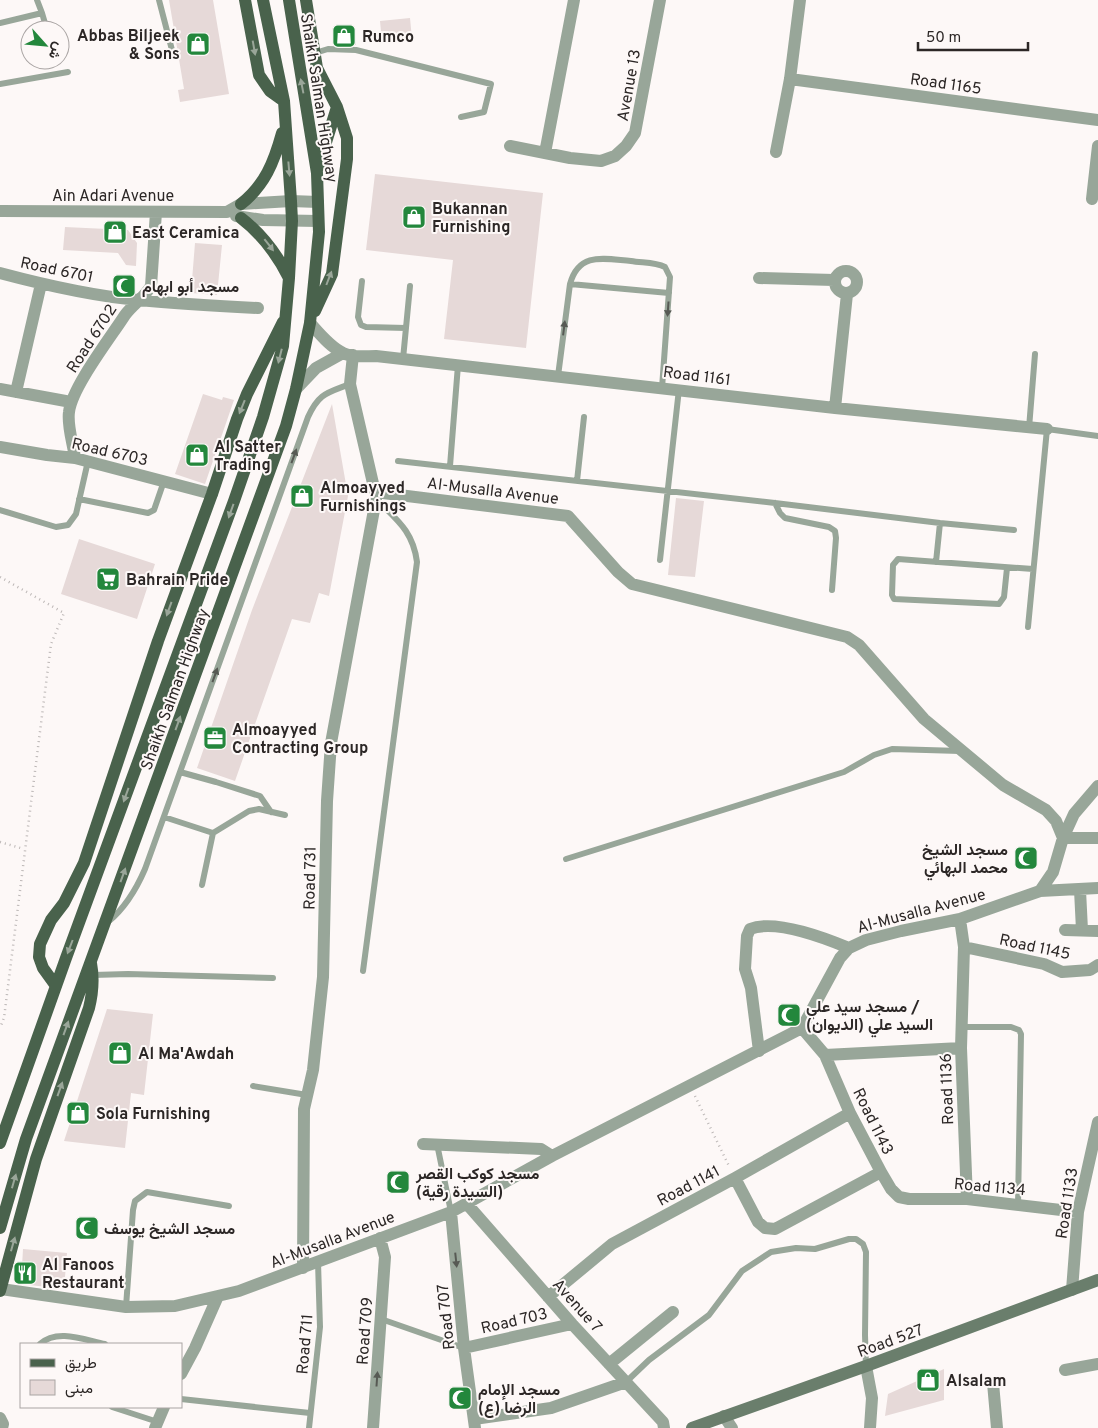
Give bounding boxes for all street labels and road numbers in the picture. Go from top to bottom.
street label: Shaikh Salman Highway [295,12,341,184]
street label: Avenue 13 [614,48,646,123]
street label: Road 1165 [909,70,983,100]
street label: Ain Adari Avenue [52,187,174,207]
street label: Road 6701 [18,253,95,288]
street label: Road 6702 [63,301,122,377]
street label: Road 1161 [662,363,732,391]
street label: Road 6703 [69,434,150,471]
street label: Al-Musalla Avenue [426,474,560,510]
street label: Shaikh Salman Highway [137,606,215,773]
street label: Road 731 [300,846,322,910]
street label: Al-Musalla Avenue [855,885,988,939]
street label: Road 1145 [997,931,1072,965]
street label: Road 1136 [937,1053,959,1125]
street label: Road 1143 [847,1085,897,1159]
street label: Road 1141 [654,1162,724,1212]
street label: Road 1133 [1052,1166,1083,1240]
street label: Road 1134 [953,1175,1027,1201]
street label: Al-Musalla Avenue [267,1208,398,1274]
street label: Avenue 7 [547,1276,606,1337]
street label: Road 707 [434,1283,460,1351]
street label: Road 709 [354,1297,378,1366]
street label: Road 703 [479,1305,550,1339]
street label: Road 711 [293,1313,319,1375]
street label: Road 527 [855,1321,926,1363]

